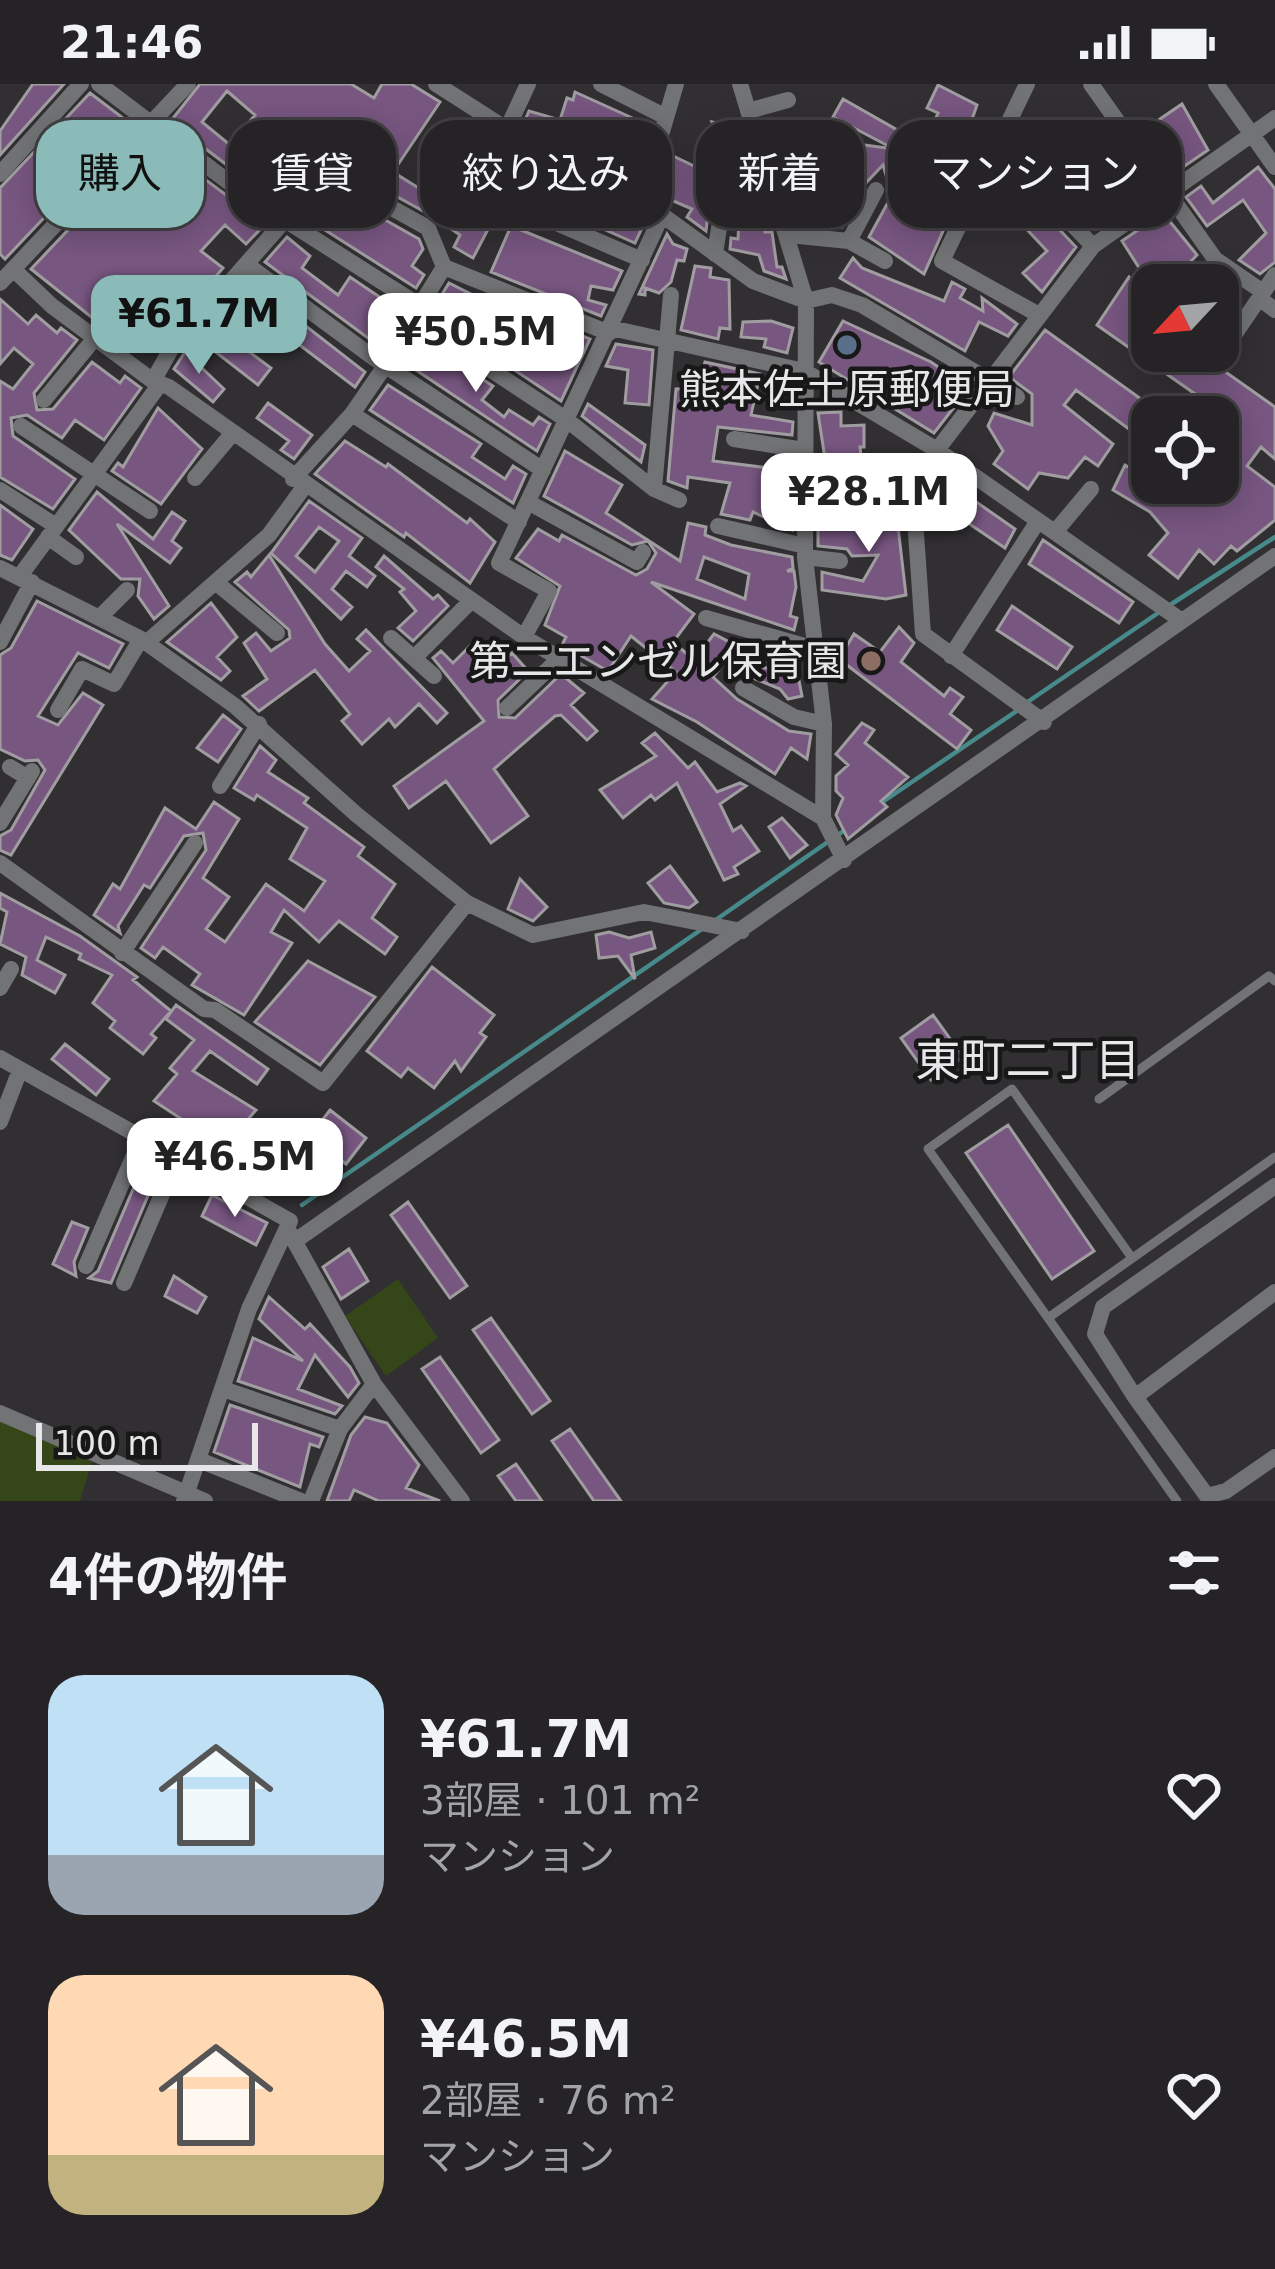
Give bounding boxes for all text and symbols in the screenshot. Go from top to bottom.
text: 21:46 [60,16,203,69]
chip: 購入 [36,120,204,228]
chip: 賃貸 [228,120,396,228]
chip: 絞り込み [420,120,672,228]
chip: 新着 [696,120,864,228]
chip: マンション [888,120,1182,228]
north arrow [1131,264,1239,372]
map controls [1131,264,1239,504]
pin: ¥61.7M [101,275,297,377]
text: ¥61.7M [118,291,280,336]
pin: ¥50.5M [378,293,574,395]
text: ¥50.5M [395,309,557,354]
marker: 熊本佐土原郵便局 [834,332,860,358]
place label: 熊本佐土原郵便局 [679,365,1015,414]
button: locate [1131,396,1239,504]
pin: ¥28.1M [771,453,967,555]
text: ¥28.1M [788,469,950,514]
place label: 第二エンゼル保育園 [469,637,847,686]
marker: 第二エンゼル保育園 [858,648,884,674]
district label: 東町二丁目 [915,1034,1141,1087]
pin: ¥46.5M [137,1118,333,1220]
text: ¥46.5M [154,1134,316,1179]
scale bar [36,1417,258,1470]
text: 100 m [54,1424,160,1463]
icon: filters [1161,1540,1227,1606]
text: 4件の物件 [48,1548,288,1607]
text: ¥61.7M [420,1710,632,1769]
icon: home [144,1723,288,1867]
icon: heart [1161,1762,1227,1828]
text: 3部屋 · 101 m² [420,1778,700,1823]
text: マンション [420,1834,615,1879]
text: ¥46.5M [420,2010,632,2069]
icon: home [144,2023,288,2167]
icon: heart [1161,2062,1227,2128]
text: 2部屋 · 76 m² [420,2078,676,2123]
text: マンション [420,2134,615,2179]

